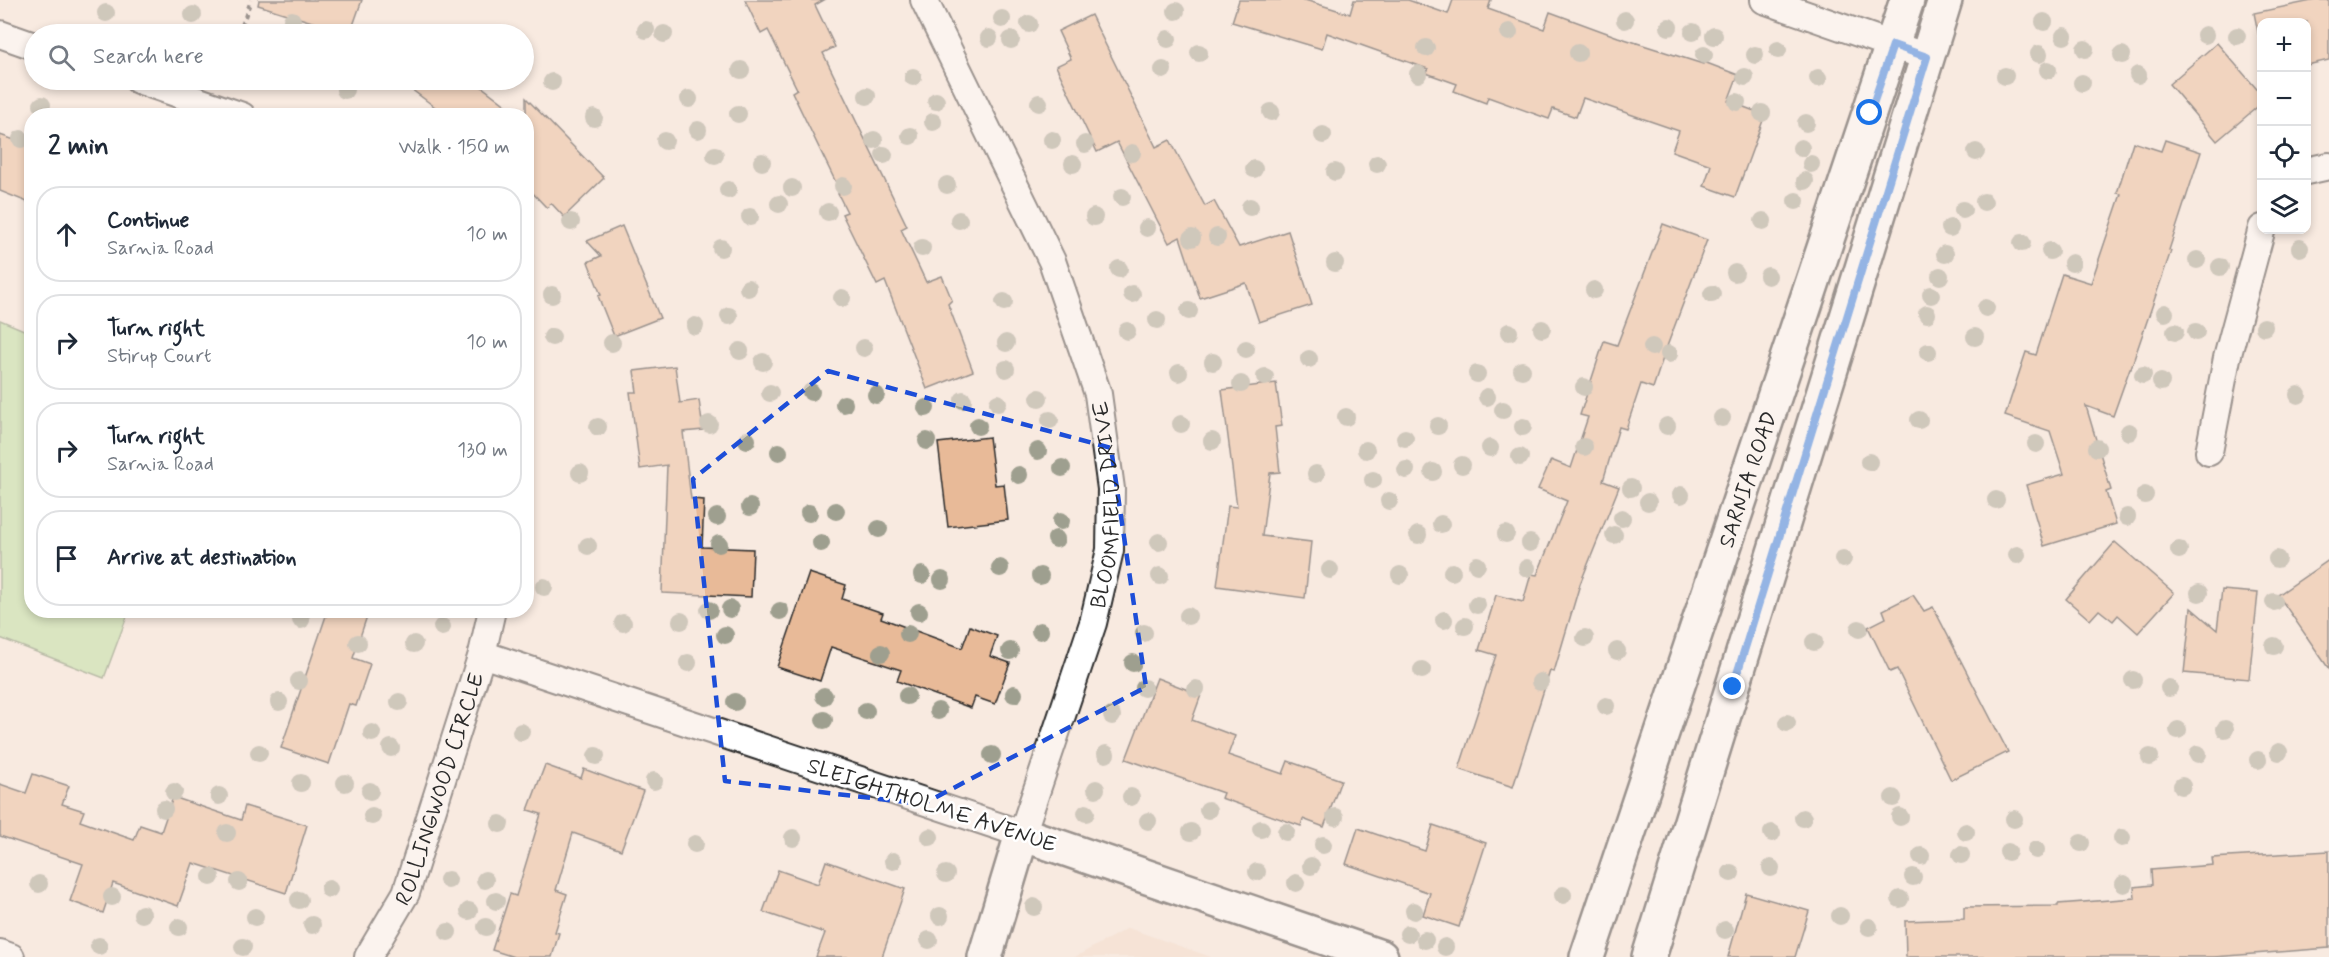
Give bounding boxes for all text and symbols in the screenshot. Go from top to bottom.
map controls [2257,18,2311,234]
button: + [2257,18,2311,72]
search box [24,24,534,90]
icon: search [45,41,78,74]
text: Search here [93,43,204,71]
button: − [2257,72,2311,126]
route start [1856,99,1882,125]
button: locate [2257,126,2311,180]
text: 2 min [48,130,109,164]
text: Walk · 150 m [398,134,510,161]
button: layers [2257,180,2311,234]
text: Continue [107,207,189,235]
icon: ahead [50,218,83,251]
text: 10 m [466,221,508,248]
text: Sarnia Road [107,235,214,262]
text: Turn right [107,315,205,343]
icon: right [50,326,83,359]
text: 10 m [466,329,508,356]
text: Stirup Court [107,343,212,370]
street label: BLOOMFIELD DRIVE [1085,399,1128,611]
street label: SARNIA ROAD [1713,408,1785,551]
text: Turn right [107,423,205,451]
icon: right [50,434,83,467]
text: 130 m [457,437,508,464]
text: Sarnia Road [107,451,214,478]
icon: arrive [50,542,83,575]
text: Arrive at destination [107,544,297,572]
street label: ROLLINGWOOD CIRCLE [390,669,491,911]
route end [1719,673,1745,699]
street label: SLEIGHTHOLME AVENUE [803,752,1060,860]

